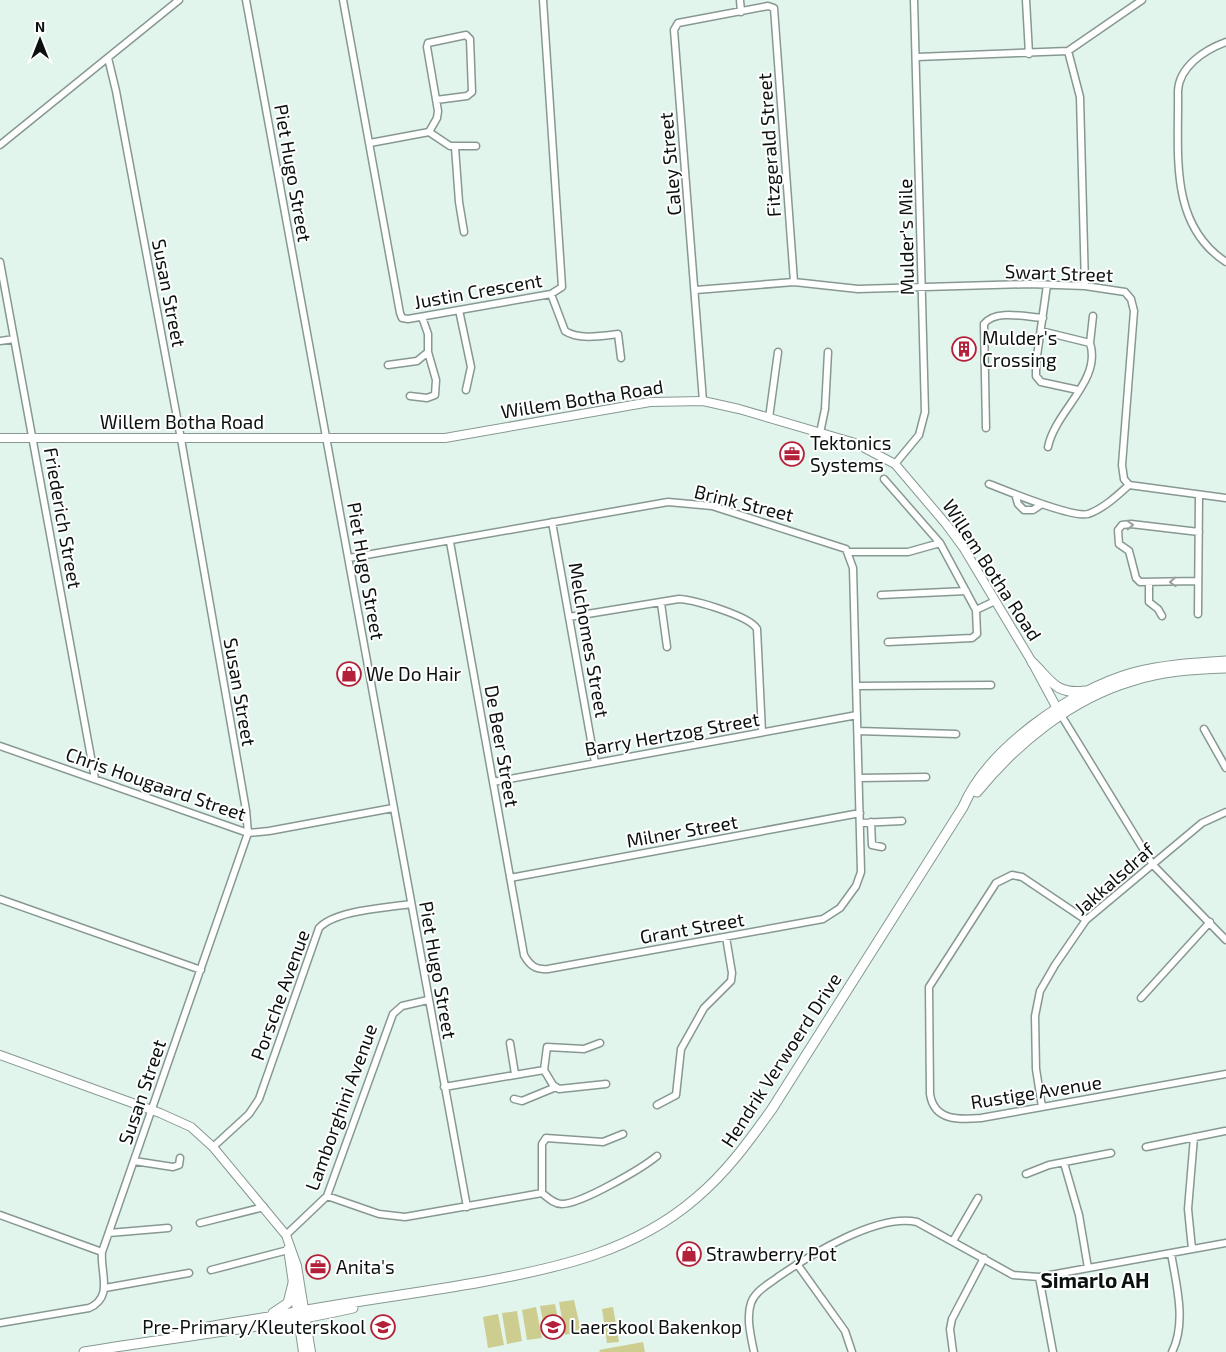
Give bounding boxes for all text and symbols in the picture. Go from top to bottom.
north arrow [15,15,65,65]
text: N [35,18,45,35]
street label: Fitzgerald Street [752,72,785,218]
street label: Piet Hugo Street [270,102,317,244]
street label: Caley Street [654,111,685,217]
street label: Mulder's Mile [893,178,918,296]
street label: Susan Street [148,237,191,349]
street label: Swart Street [1004,259,1114,286]
street label: Justin Crescent [412,268,544,313]
place label: Mulder's Crossing [982,326,1057,371]
building icon: Mulder's Crossing [951,336,977,362]
street label: Willem Botha Road [499,374,665,423]
street label: Willem Botha Road [100,410,264,433]
place label: Tektonics Systems [810,431,892,476]
office icon: Tektonics Systems [779,441,805,467]
street label: Friederich Street [40,445,87,590]
street label: Brink Street [692,479,796,526]
street label: Willem Botha Road [938,495,1047,645]
street label: Piet Hugo Street [343,500,390,642]
one-way arrow [1126,520,1134,531]
street label: Melchomes Street [565,561,614,719]
one-way arrow [1169,577,1177,588]
street label: Susan Street [220,636,261,748]
shop icon: We Do Hair [336,661,362,687]
place label: We Do Hair [366,662,462,685]
street label: De Beer Street [480,683,525,809]
street label: Barry Hertzog Street [583,707,761,760]
street label: Chris Hougaard Street [63,742,249,825]
street label: Milner Street [625,809,739,852]
street label: Jakkalsdraf [1069,837,1159,919]
street label: Piet Hugo Street [415,899,462,1041]
street label: Grant Street [638,907,746,948]
street label: Porsche Avenue [245,926,314,1063]
street label: Hendrik Verwoerd Drive [716,968,846,1151]
street label: Lamborghini Avenue [300,1020,381,1193]
street label: Susan Street [113,1036,170,1147]
street label: Rustige Avenue [969,1070,1103,1113]
shop icon: Strawberry Pot [676,1241,702,1267]
place label: Strawberry Pot [706,1242,837,1265]
office icon: Anita's [305,1254,331,1280]
place label: Anita's [336,1255,395,1278]
district label: Simarlo AH [1040,1267,1150,1292]
school or university icon: Pre-Primary/Kleuterskool [370,1314,396,1340]
school or university icon: Laerskool Bakenkop [540,1314,566,1340]
place label: Pre-Primary/Kleuterskool [142,1315,366,1338]
place label: Laerskool Bakenkop [570,1315,742,1338]

